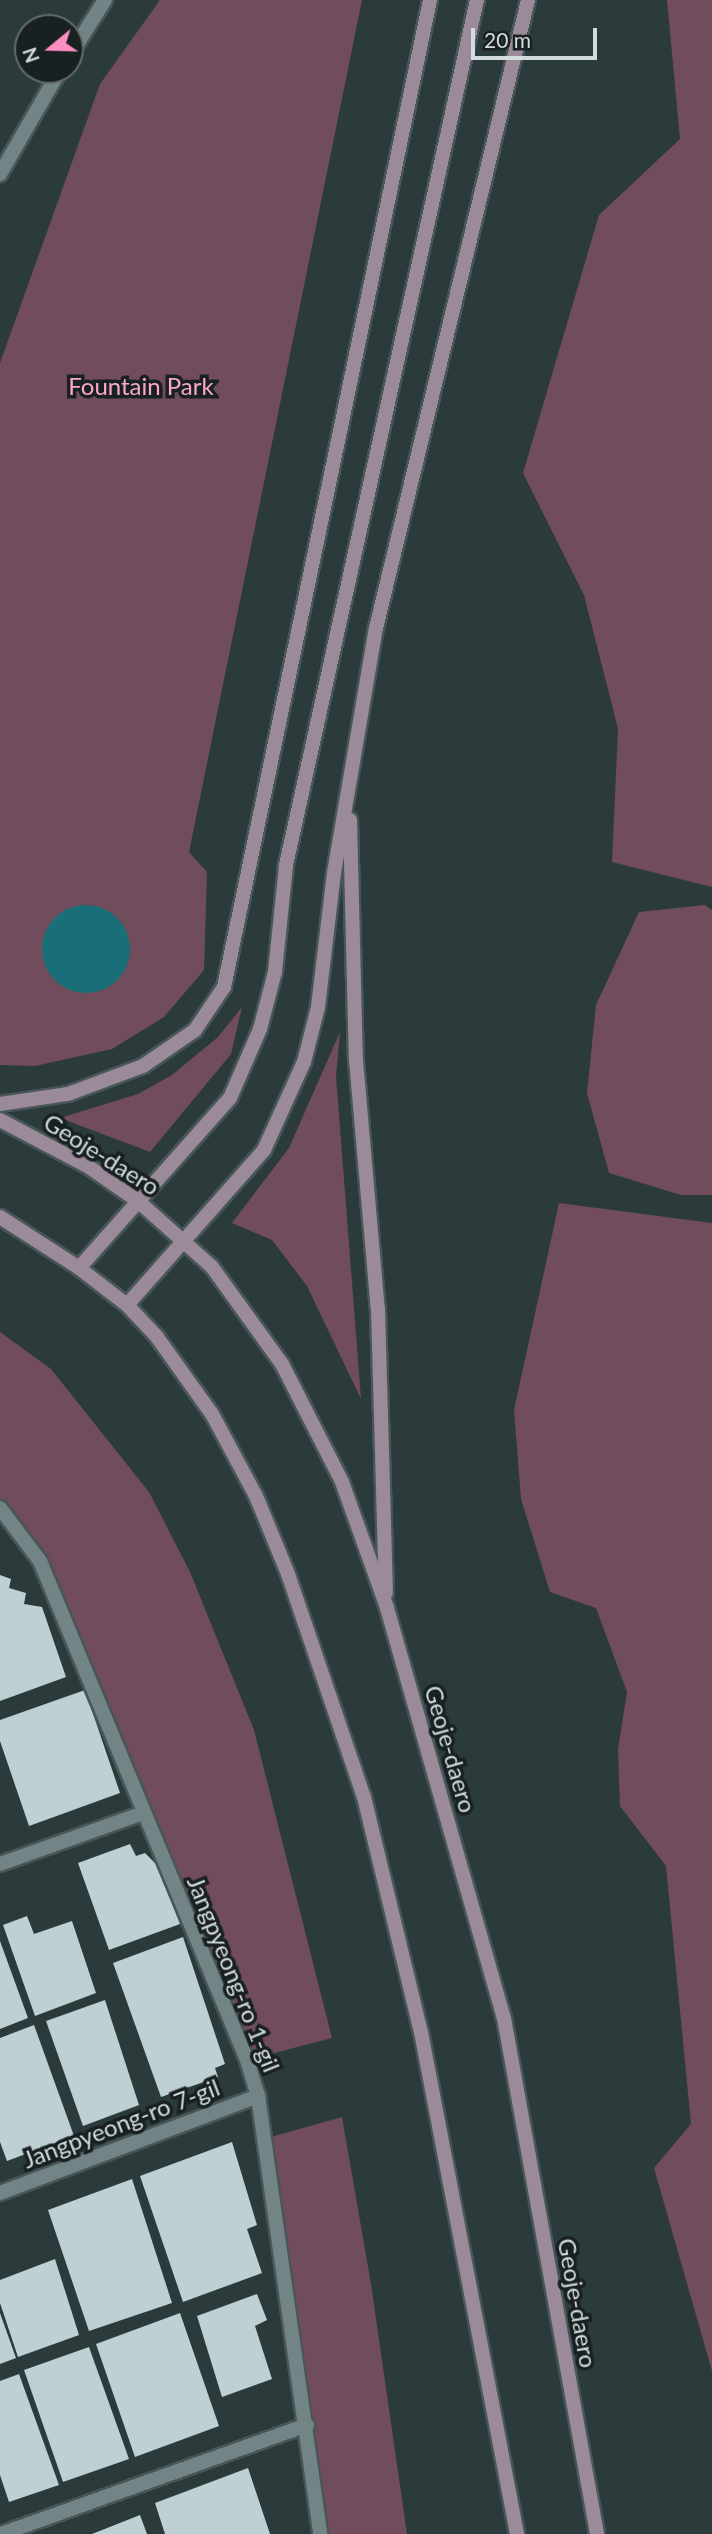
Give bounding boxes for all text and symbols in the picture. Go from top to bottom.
north arrow [14,14,84,84]
scale bar [474,14,600,58]
text: 20 m [484,27,531,52]
text: N [17,45,44,66]
park label: Fountain Park [68,372,214,400]
street label: Geoje-daero [39,1107,165,1201]
street label: Geoje-daero [419,1682,483,1816]
street label: Jangpyeong-ro 1-gil [182,1872,286,2076]
street label: Jangpyeong-ro 7-gil [19,2072,223,2174]
street label: Geoje-daero [552,2236,604,2370]

